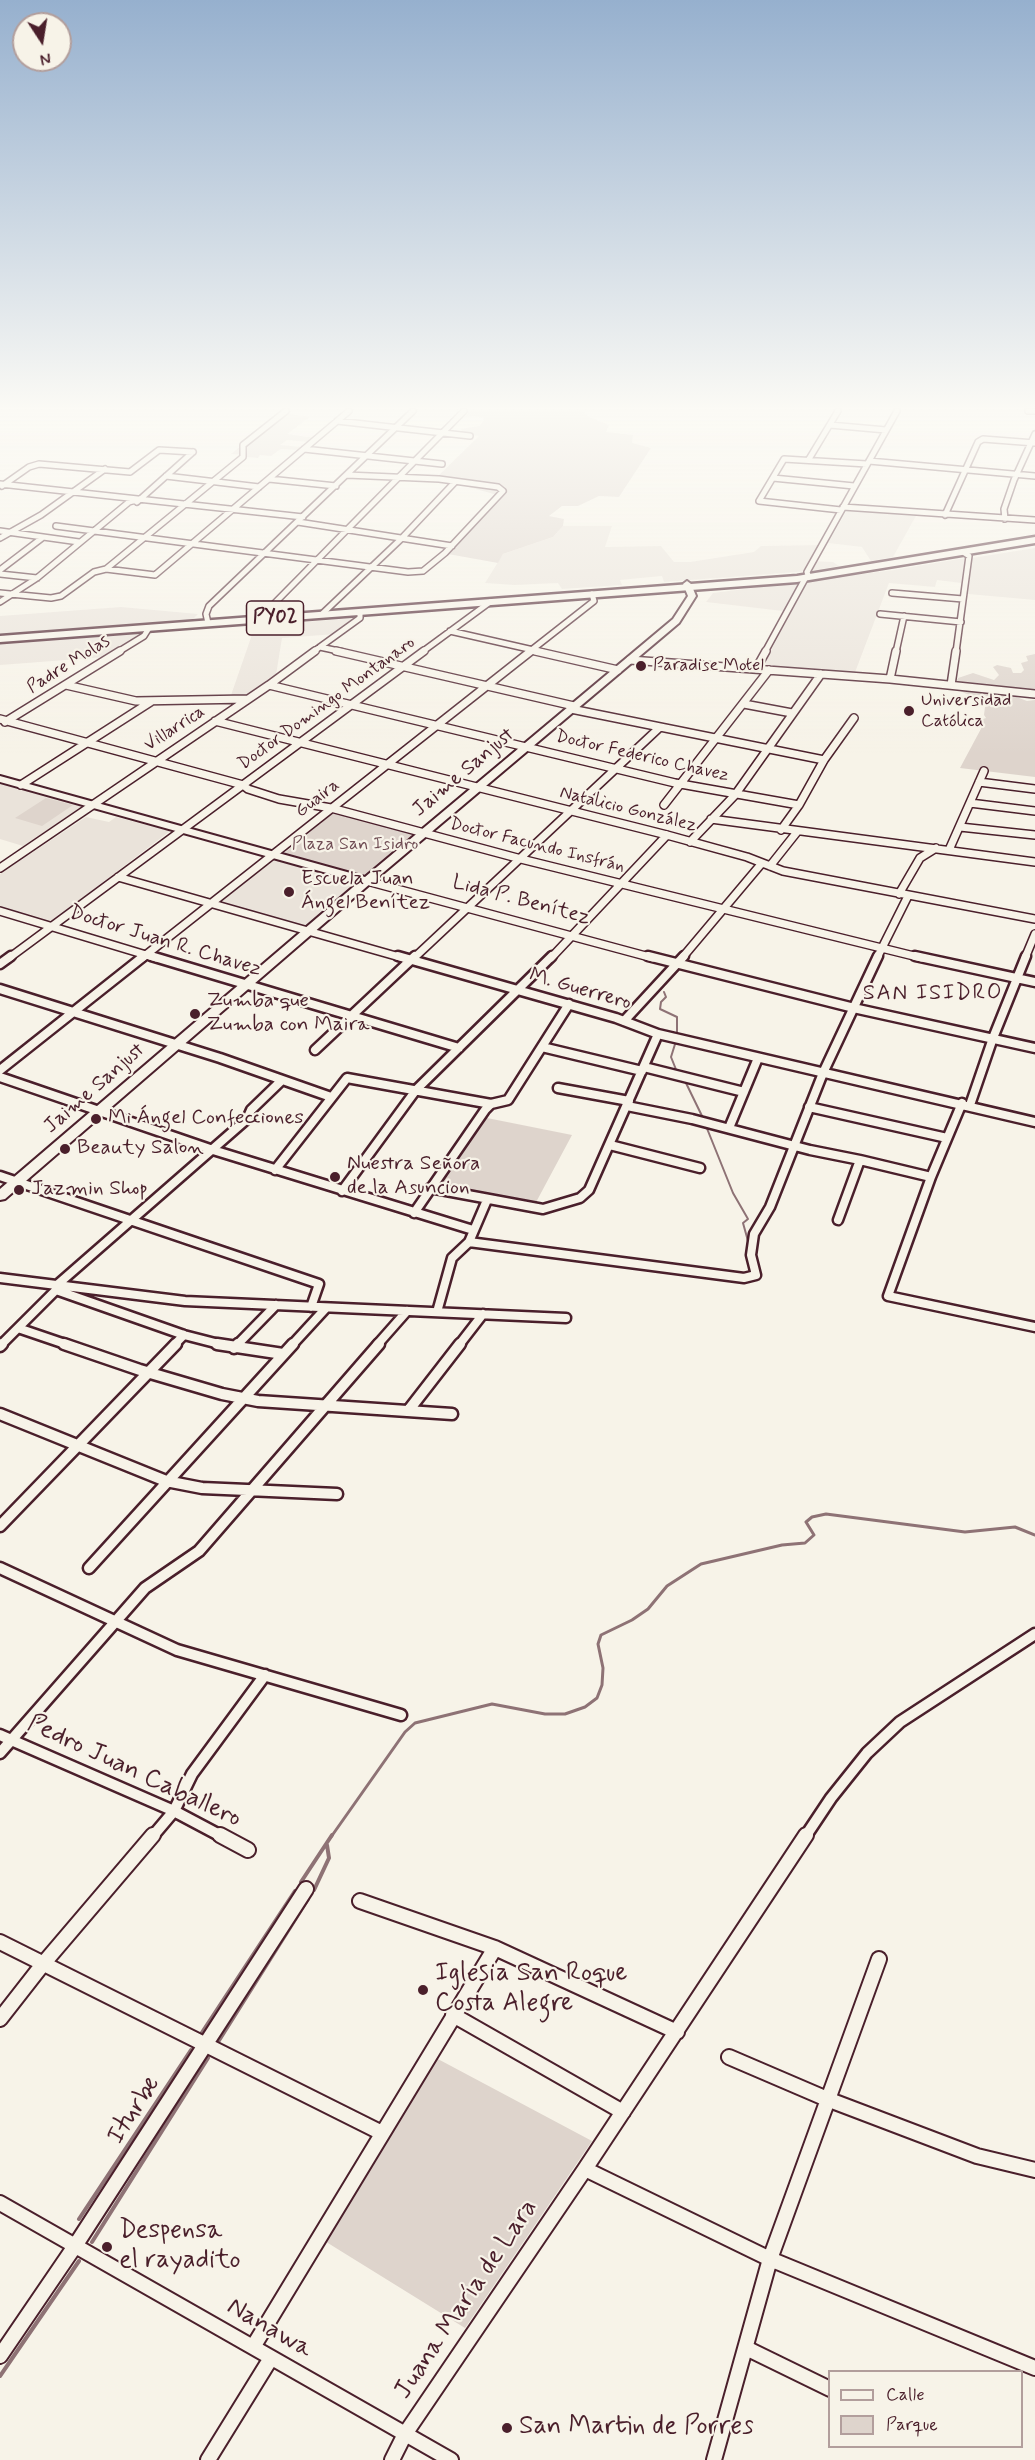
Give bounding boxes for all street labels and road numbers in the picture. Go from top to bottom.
road number: PY02 [246,601,304,635]
street label: Padre Molas [24,631,114,699]
street label: Doctor Domingo Montanaro [234,633,420,775]
street label: Villarrica [141,701,209,757]
street label: Jaime Sanjust [408,723,520,823]
street label: Doctor Federico Chavez [553,727,731,787]
street label: Guaira [292,775,344,823]
street label: Natalicio González [557,783,699,837]
street label: Doctor Facundo Insfrán [447,814,627,878]
street label: Lida P. Benítez [449,871,593,931]
street label: Doctor Juan R. Chavez [66,901,264,983]
street label: M. Guerrero [526,963,634,1017]
street label: Jaime Sanjust [39,1038,151,1140]
street label: Pedro Juan Caballero [22,1709,246,1835]
street label: Iturbe [102,2071,168,2151]
street label: Juana María de Lara [389,2194,545,2406]
street label: Nanawa [221,2292,317,2366]

